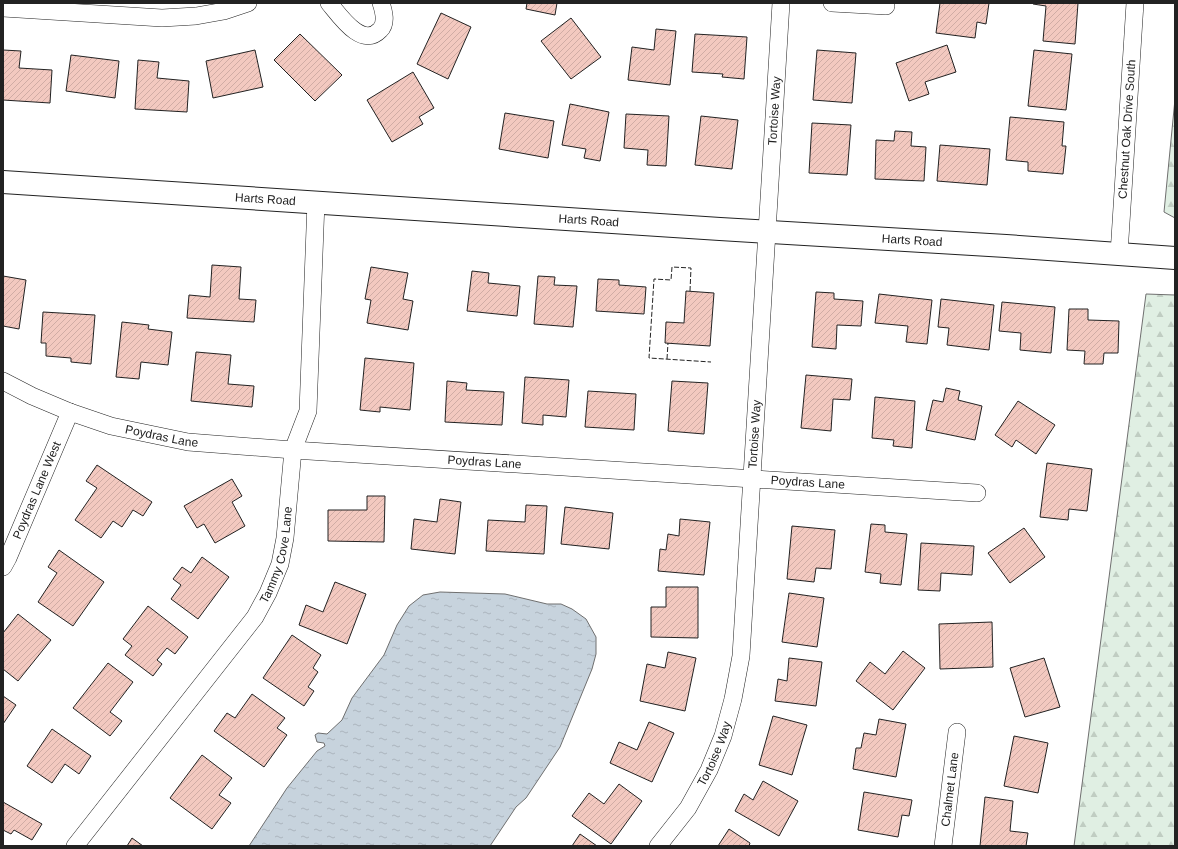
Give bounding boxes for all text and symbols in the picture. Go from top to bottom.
street label: Chestnut Oak Drive South [1116,59,1138,199]
street label: Tortoise Way [765,76,783,146]
street label: Harts Road [235,190,296,208]
street label: Harts Road [558,211,620,229]
street label: Harts Road [881,232,943,249]
street label: Tortoise Way [745,399,764,469]
street label: Poydras Lane [124,422,199,450]
street label: Poydras Lane West [10,439,64,541]
street label: Poydras Lane [447,453,522,471]
street label: Poydras Lane [770,473,846,492]
street label: Tammy Cove Lane [257,506,295,606]
street label: Tortoise Way [694,720,734,789]
street label: Chalmet Lane [938,751,961,827]

